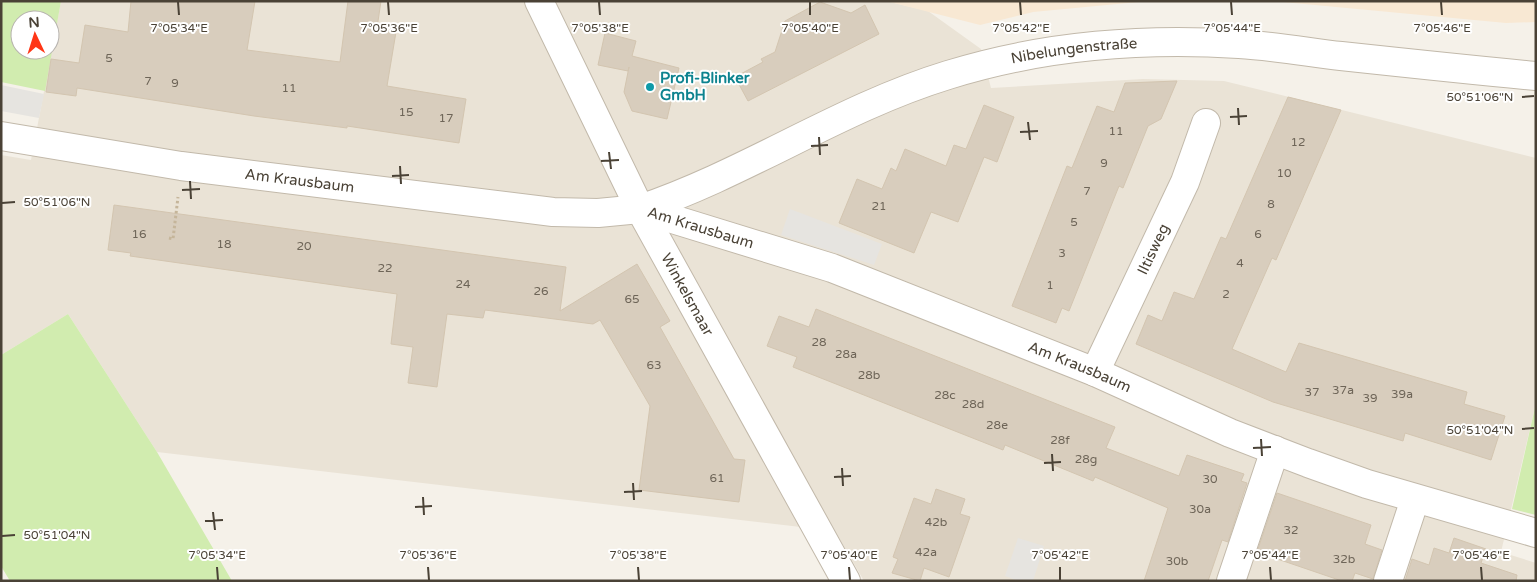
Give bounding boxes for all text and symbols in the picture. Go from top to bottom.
north arrow [10,10,60,60]
text: N [28,14,40,31]
text: 7°05'34"E [150,21,208,35]
text: 7°05'36"E [360,21,418,35]
text: 7°05'38"E [571,21,629,35]
text: 7°05'40"E [781,21,839,35]
text: 7°05'42"E [992,21,1050,35]
text: 7°05'44"E [1203,21,1261,35]
text: 7°05'46"E [1413,21,1471,35]
street label: Nibelungenstraße [1009,34,1138,68]
house number: 5 [105,51,113,65]
place label: Profi-Blinker GmbH [660,69,750,104]
house number: 7 [144,74,152,88]
house number: 9 [171,76,179,90]
house number: 11 [281,81,297,95]
marker: Profi-Blinker GmbH [644,81,656,93]
text: 50°51'06"N [1447,90,1514,104]
house number: 15 [398,105,414,119]
house number: 17 [438,111,454,125]
house number: 11 [1108,124,1124,138]
house number: 12 [1290,135,1306,149]
house number: 9 [1100,156,1108,170]
street label: Am Krausbaum [244,165,355,196]
house number: 10 [1276,166,1292,180]
house number: 7 [1083,184,1091,198]
text: 50°51'06"N [24,195,91,209]
house number: 8 [1267,197,1275,211]
house number: 21 [871,199,887,213]
street label: Am Krausbaum [645,203,756,252]
house number: 5 [1070,215,1078,229]
street label: Iltisweg [1133,221,1173,277]
house number: 16 [131,227,147,241]
house number: 6 [1254,227,1262,241]
house number: 18 [216,237,232,251]
house number: 20 [296,239,312,253]
house number: 3 [1058,246,1066,260]
street label: Winkelsmaar [657,250,718,339]
house number: 4 [1236,256,1244,270]
house number: 22 [377,261,393,275]
house number: 24 [455,277,471,291]
house number: 1 [1046,278,1054,292]
house number: 26 [533,284,549,298]
house number: 2 [1222,287,1230,301]
house number: 65 [624,292,640,306]
house number: 28 [811,335,827,349]
street label: Am Krausbaum [1025,337,1134,396]
house number: 28a [835,347,857,361]
house number: 63 [646,358,662,372]
house number: 28b [858,368,880,382]
house number: 37a [1332,383,1354,397]
house number: 37 [1304,385,1320,399]
house number: 39a [1391,387,1413,401]
house number: 28c [934,388,956,402]
house number: 39 [1362,391,1378,405]
house number: 28d [962,397,984,411]
house number: 28e [986,418,1008,432]
text: 50°51'04"N [1447,423,1514,437]
house number: 28f [1050,433,1070,447]
house number: 28g [1075,452,1097,466]
house number: 61 [709,471,725,485]
house number: 30 [1202,472,1218,486]
house number: 30a [1189,502,1211,516]
house number: 42b [925,515,947,529]
house number: 32 [1283,523,1299,537]
text: 50°51'04"N [24,528,91,542]
house number: 42a [915,545,937,559]
text: 7°05'34"E [188,548,246,562]
text: 7°05'36"E [399,548,457,562]
text: 7°05'38"E [609,548,667,562]
text: 7°05'40"E [820,548,878,562]
text: 7°05'42"E [1031,548,1089,562]
text: 7°05'44"E [1241,548,1299,562]
text: 7°05'46"E [1452,548,1510,562]
house number: 32b [1333,552,1355,566]
house number: 30b [1166,554,1188,568]

